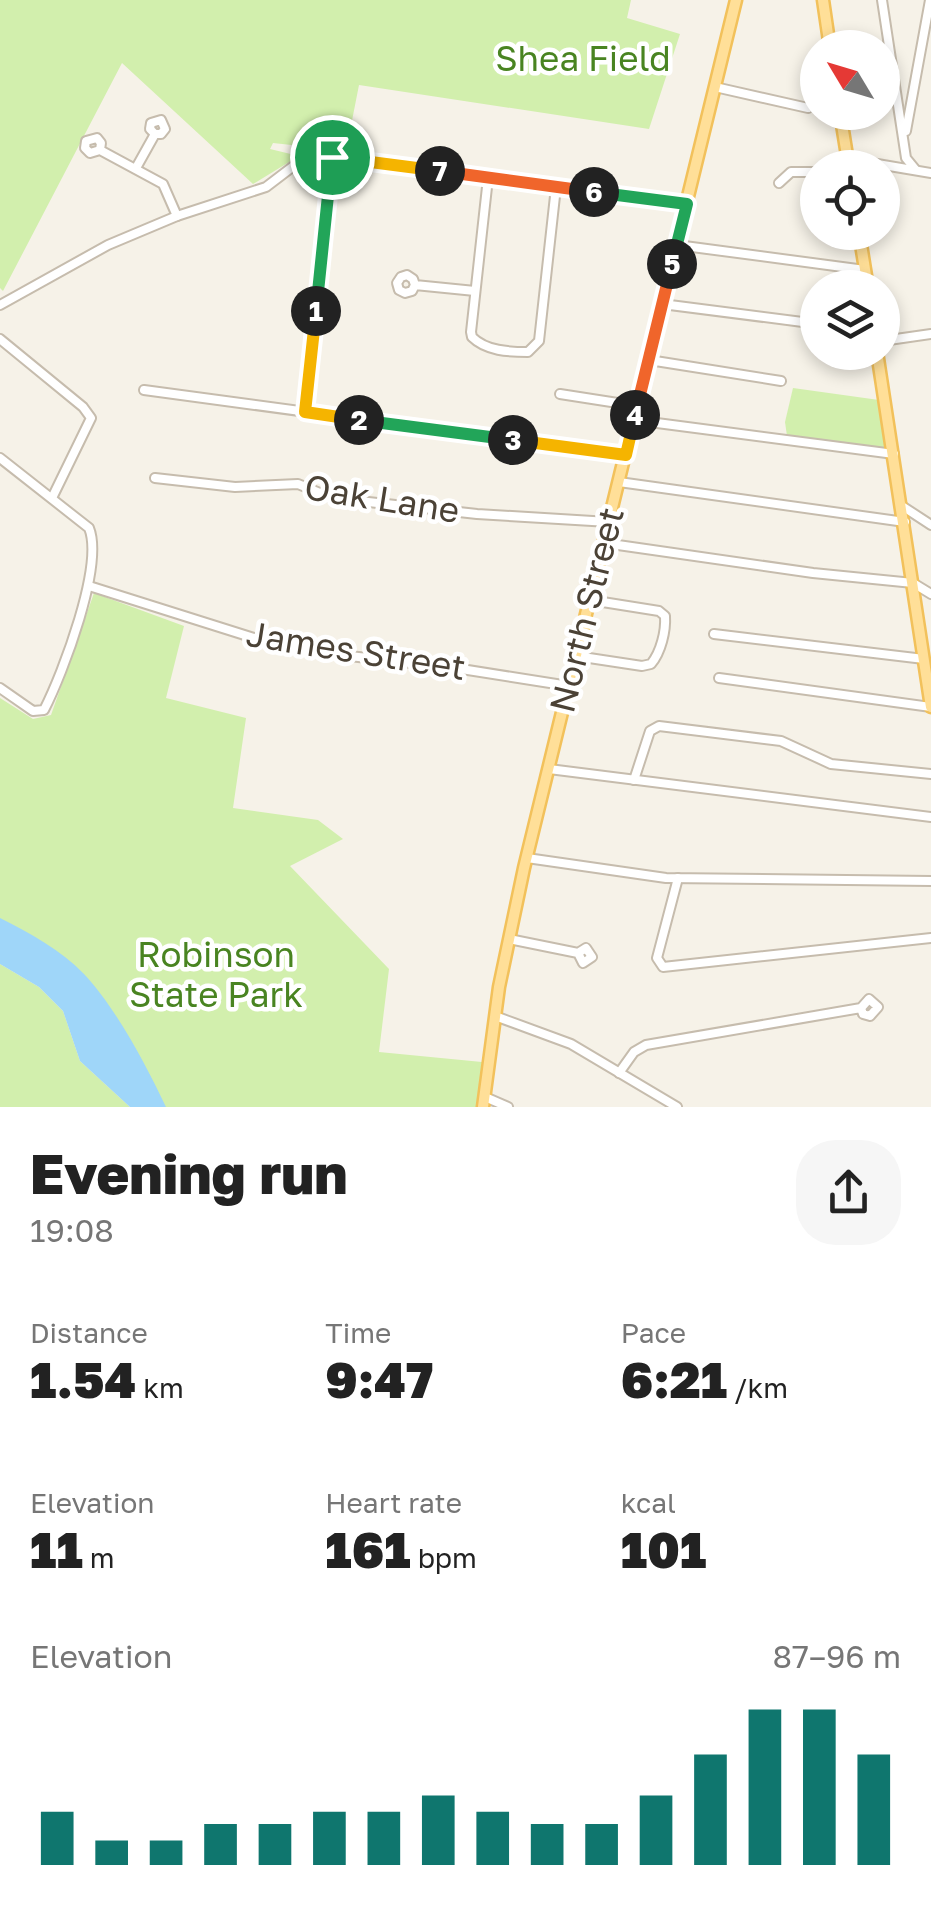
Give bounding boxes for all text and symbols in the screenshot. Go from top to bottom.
north arrow [800,30,900,130]
map controls [800,30,900,370]
park label: Shea Field [495,37,671,79]
pin [290,115,375,200]
icon: arrive [305,130,360,185]
pin: 7 [415,146,465,196]
button: locate [800,150,900,250]
text: 7 [432,154,448,187]
pin: 6 [569,167,619,217]
text: 6 [585,175,603,208]
pin: 5 [647,239,697,289]
text: 5 [663,247,681,280]
button: layers [800,270,900,370]
pin: 1 [291,286,341,336]
text: 1 [309,294,323,327]
pin: 4 [610,390,660,440]
pin: 2 [334,395,384,445]
text: 4 [626,398,644,431]
text: 2 [350,403,368,436]
pin: 3 [488,415,538,465]
text: 3 [504,423,522,456]
street label: Oak Lane [302,465,463,531]
street label: North Street [540,503,632,717]
street label: James Street [244,612,469,688]
park label: Robinson State Park [129,933,303,1015]
text: Evening run [30,1140,348,1206]
button: share [796,1140,901,1245]
text: 19:08 [30,1211,114,1249]
text: Distance [30,1316,148,1349]
text: Time [325,1316,391,1349]
text: Pace [621,1316,686,1349]
text: 1.54 [30,1349,136,1409]
text: 9:47 [325,1349,433,1409]
text: 6:21 [621,1349,727,1409]
text: km [136,1371,184,1404]
text: /km [727,1371,788,1404]
text: Elevation [30,1486,155,1519]
text: Heart rate [325,1486,462,1519]
text: kcal [621,1486,676,1519]
text: 11 [30,1519,83,1579]
text: 161 [325,1519,411,1579]
text: 101 [621,1519,706,1579]
text: m [83,1541,115,1574]
text: bpm [411,1541,477,1574]
text: Elevation [30,1637,172,1675]
text: 87–96 m [773,1637,901,1675]

